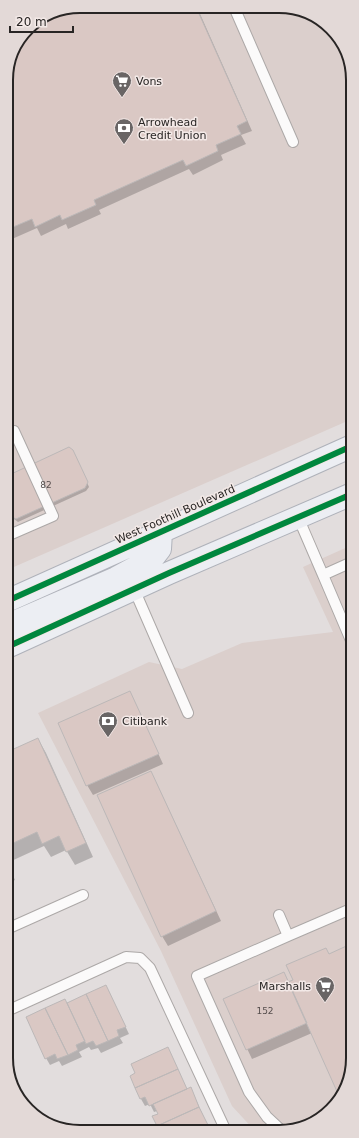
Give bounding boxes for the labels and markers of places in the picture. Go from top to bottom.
supermarket icon: Vons [111,70,133,98]
place label: Vons [136,75,162,88]
place label: Arrowhead Credit Union [138,116,206,142]
bank icon: Arrowhead Credit Union [113,117,135,145]
bank icon: Citibank [97,710,119,738]
place label: Citibank [122,715,168,728]
supermarket icon: Marshalls [314,975,336,1003]
place label: Marshalls [259,980,311,993]

